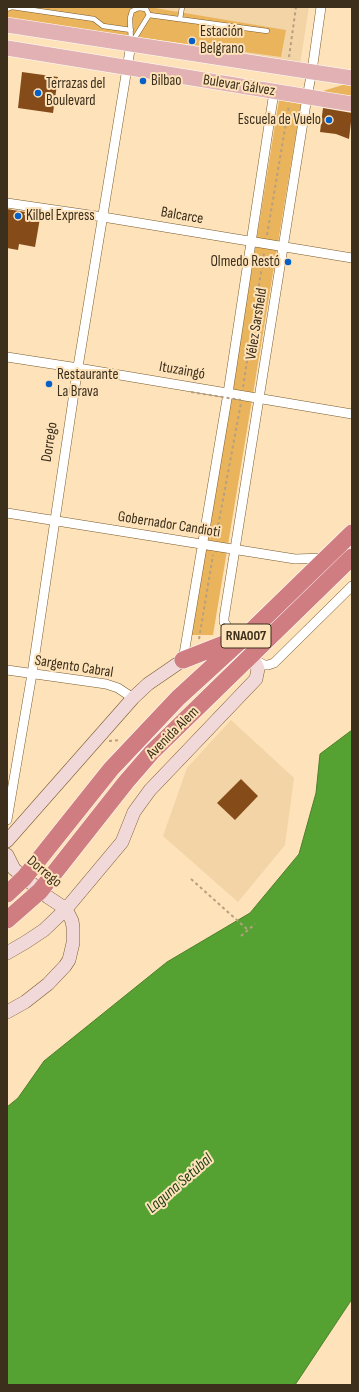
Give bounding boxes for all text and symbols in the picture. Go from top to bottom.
place label: Estación Belgrano [200,23,244,58]
marker: Estación Belgrano [187,36,197,46]
street label: Bulevar Gálvez [202,71,276,101]
place label: Bilbao [151,72,181,90]
place label: Terrazas del Boulevard [46,75,105,110]
marker: Bilbao [138,76,148,86]
marker: Terrazas del Boulevard [33,88,43,98]
place label: Escuela de Vuelo [238,111,321,129]
marker: Escuela de Vuelo [324,115,334,125]
street label: Balcarce [159,203,205,229]
place label: Kilbel Express [26,207,95,225]
marker: Kilbel Express [13,211,23,221]
place label: Olmedo Restó [210,253,280,271]
marker: Olmedo Restó [283,257,293,267]
street label: Vélez Sarsfield [242,287,272,361]
street label: Ituzaingó [158,358,206,384]
place label: Restaurante La Brava [57,366,119,401]
marker: Restaurante La Brava [44,379,54,389]
street label: Dorrego [38,421,62,463]
street label: Gobernador Candioti [116,508,222,542]
road number: RNA007 [221,624,271,648]
street label: Sargento Cabral [33,652,115,682]
street label: Avenida Alem [143,703,203,763]
street label: Dorrego [23,852,65,892]
water label: Laguna Setúbal [143,1150,217,1218]

